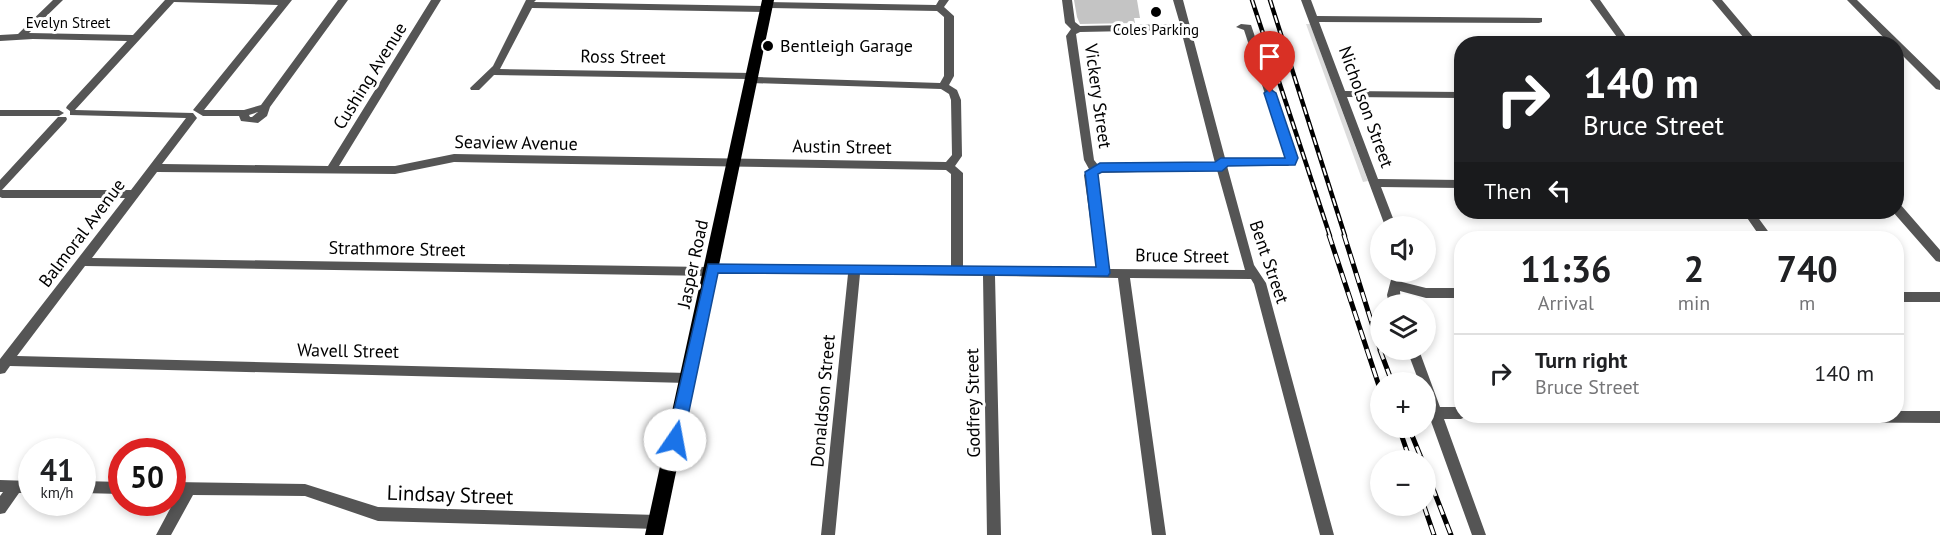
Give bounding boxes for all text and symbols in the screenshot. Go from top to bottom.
marker: Coles Parking [1149,5,1163,19]
street label: Evelyn Street [26,13,110,32]
street label: Cushing Avenue [328,18,412,134]
place label: Coles Parking [1113,20,1199,39]
pin [1244,31,1295,93]
place label: Bentleigh Garage [780,34,913,57]
marker: Bentleigh Garage [761,39,775,53]
icon: arrive [1253,40,1286,73]
street label: Vickery Street [1080,41,1117,150]
street label: Nicholson Street [1334,43,1399,171]
street label: Ross Street [580,44,666,69]
text: 140 m [1583,55,1699,110]
icon: right [1484,60,1562,138]
text: Bruce Street [1583,108,1724,142]
street label: Seaview Avenue [454,130,578,155]
street label: Austin Street [792,134,892,159]
street label: Balmoral Avenue [33,174,130,291]
icon: left [1543,174,1576,207]
text: Then [1484,177,1531,205]
map controls [1370,216,1436,516]
button: sound [1370,216,1436,282]
street label: Bent Street [1245,217,1294,306]
street label: Jasper Road [672,218,713,311]
street label: Strathmore Street [328,236,466,261]
street label: Bruce Street [1135,243,1229,268]
text: 11:36 [1520,245,1612,292]
text: 2 [1684,245,1704,292]
text: 740 [1777,245,1838,292]
text: Arrival [1538,290,1594,316]
text: min [1678,290,1710,316]
text: m [1799,290,1815,316]
button: layers [1370,294,1436,360]
street label: Donaldson Street [805,334,840,468]
street label: Wavell Street [297,338,399,363]
text: Turn right [1535,346,1627,374]
street label: Godfrey Street [960,348,985,458]
icon: right [1484,357,1517,390]
text: 140 m [1814,359,1874,387]
button: + [1370,372,1436,438]
text: Bruce Street [1535,374,1639,400]
position arrow [643,408,707,472]
speed limit sign: 50 [108,438,186,516]
text: 41 [40,450,74,489]
button: − [1370,450,1436,516]
street label: Lindsay Street [386,479,514,510]
text: km/h [41,483,73,502]

